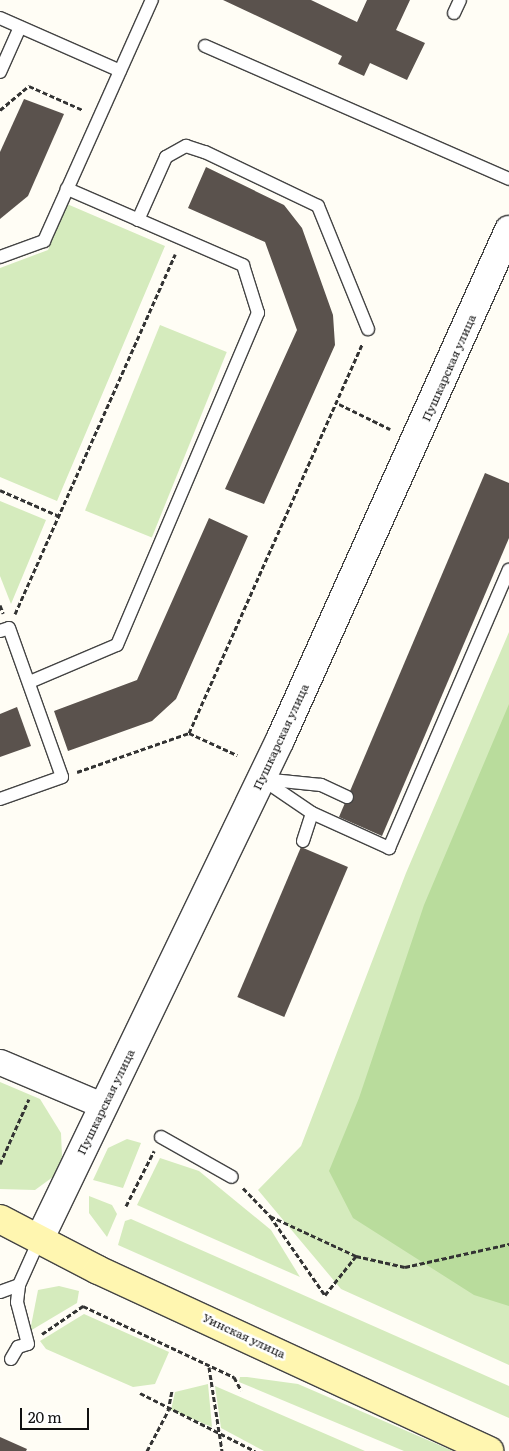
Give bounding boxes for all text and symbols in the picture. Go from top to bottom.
street label: Пушкарская улица [419,312,479,424]
street label: Пушкарская улица [250,682,312,792]
street label: Пушкарская улица [74,1047,138,1157]
street label: Уинская улица [200,1310,288,1362]
scale bar [22,1398,91,1430]
text: 20 m [28,1405,62,1428]

